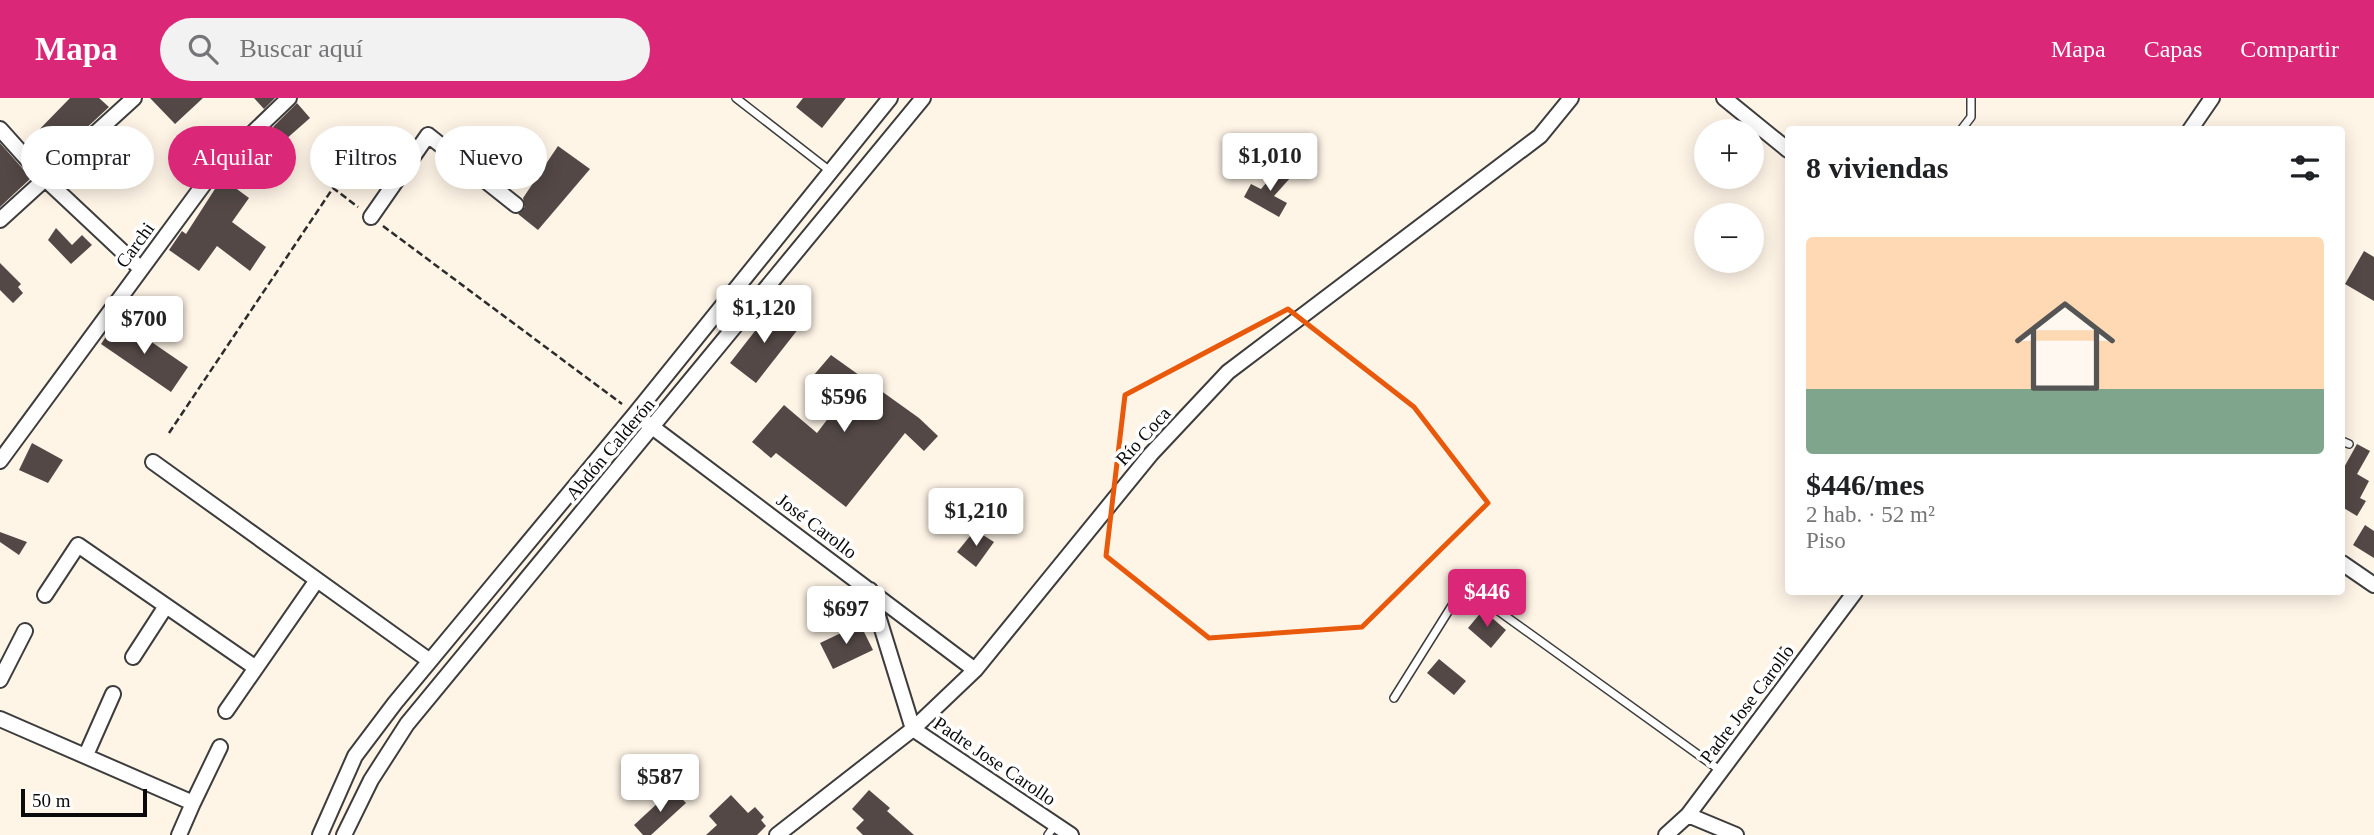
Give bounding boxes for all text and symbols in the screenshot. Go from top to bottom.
search box [160,18,650,81]
icon: search [184,30,222,68]
text: Mapa [35,31,118,67]
text: Buscar aquí [240,34,363,63]
text: Mapa [2051,36,2106,62]
text: Capas [2144,36,2202,62]
text: Compartir [2240,36,2339,62]
map controls [1694,119,1764,273]
button: + [1694,119,1764,189]
chip: Comprar [21,126,154,189]
chip: Alquilar [168,126,296,189]
chip: Filtros [310,126,421,189]
chip: Nuevo [435,126,547,189]
pin: $1,010 [1213,134,1327,193]
text: $1,010 [1238,143,1302,168]
icon: filters [2286,149,2324,187]
text: 8 viviendas [1806,151,1949,184]
button: − [1694,203,1764,273]
street label: Carchi [112,218,158,272]
icon: home [2002,283,2128,409]
pin: $1,120 [707,286,821,345]
text: $1,120 [732,295,796,320]
pin: $700 [103,296,185,356]
text: $700 [121,306,167,331]
pin: $596 [803,374,885,434]
text: $596 [821,384,867,409]
street label: Abdón Calderón [561,394,659,504]
street label: Río Coca [1111,402,1175,470]
text: $446/mes [1806,468,1924,501]
street label: José Carollo [773,489,861,563]
pin: $1,210 [919,489,1033,548]
text: $1,210 [944,498,1008,523]
text: 2 hab. · 52 m² [1806,502,1935,527]
text: Piso [1806,528,1846,553]
pin: $446 [1446,570,1528,629]
text: $446 [1464,579,1510,604]
pin: $697 [805,587,887,646]
text: $697 [823,596,869,621]
street label: Padre Jose Carollo [1696,641,1798,767]
street label: Padre Jose Carollo [930,712,1060,810]
pin: $587 [619,754,701,814]
text: $587 [637,764,683,789]
scale bar [21,786,147,818]
text: 50 m [32,790,71,811]

